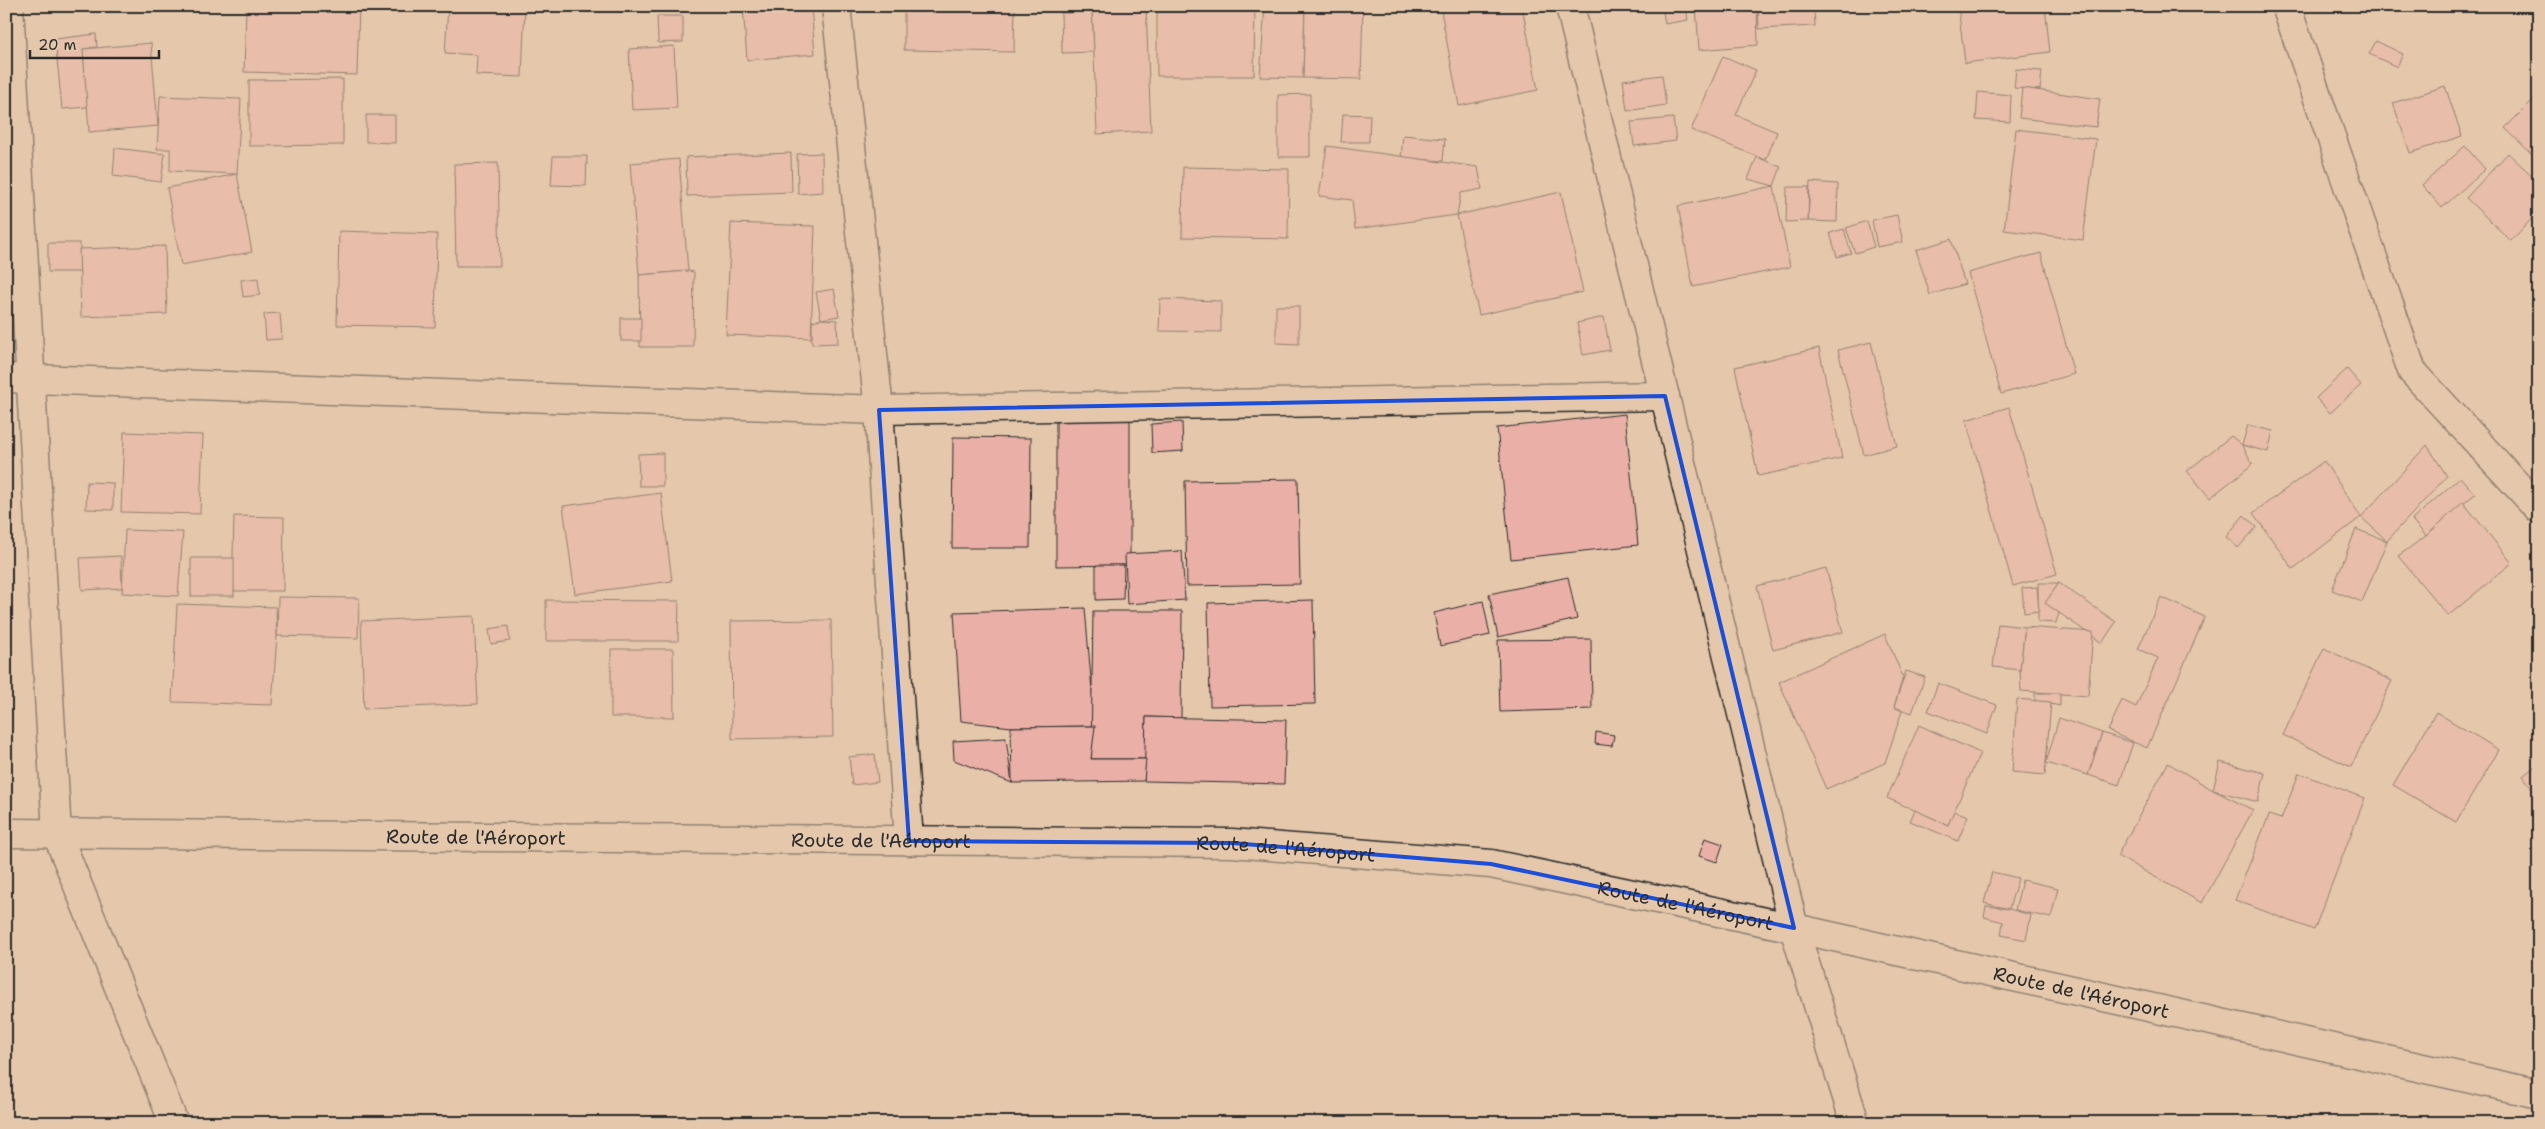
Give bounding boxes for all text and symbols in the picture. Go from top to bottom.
scale bar [30,28,159,60]
text: 20 m [38,35,77,55]
street label: Route de l'Aéroport [386,824,566,850]
street label: Route de l'Aéroport [791,827,971,853]
street label: Route de l'Aéroport [1196,830,1376,867]
street label: Route de l'Aéroport [1595,874,1776,936]
street label: Route de l'Aéroport [1991,960,2172,1024]

